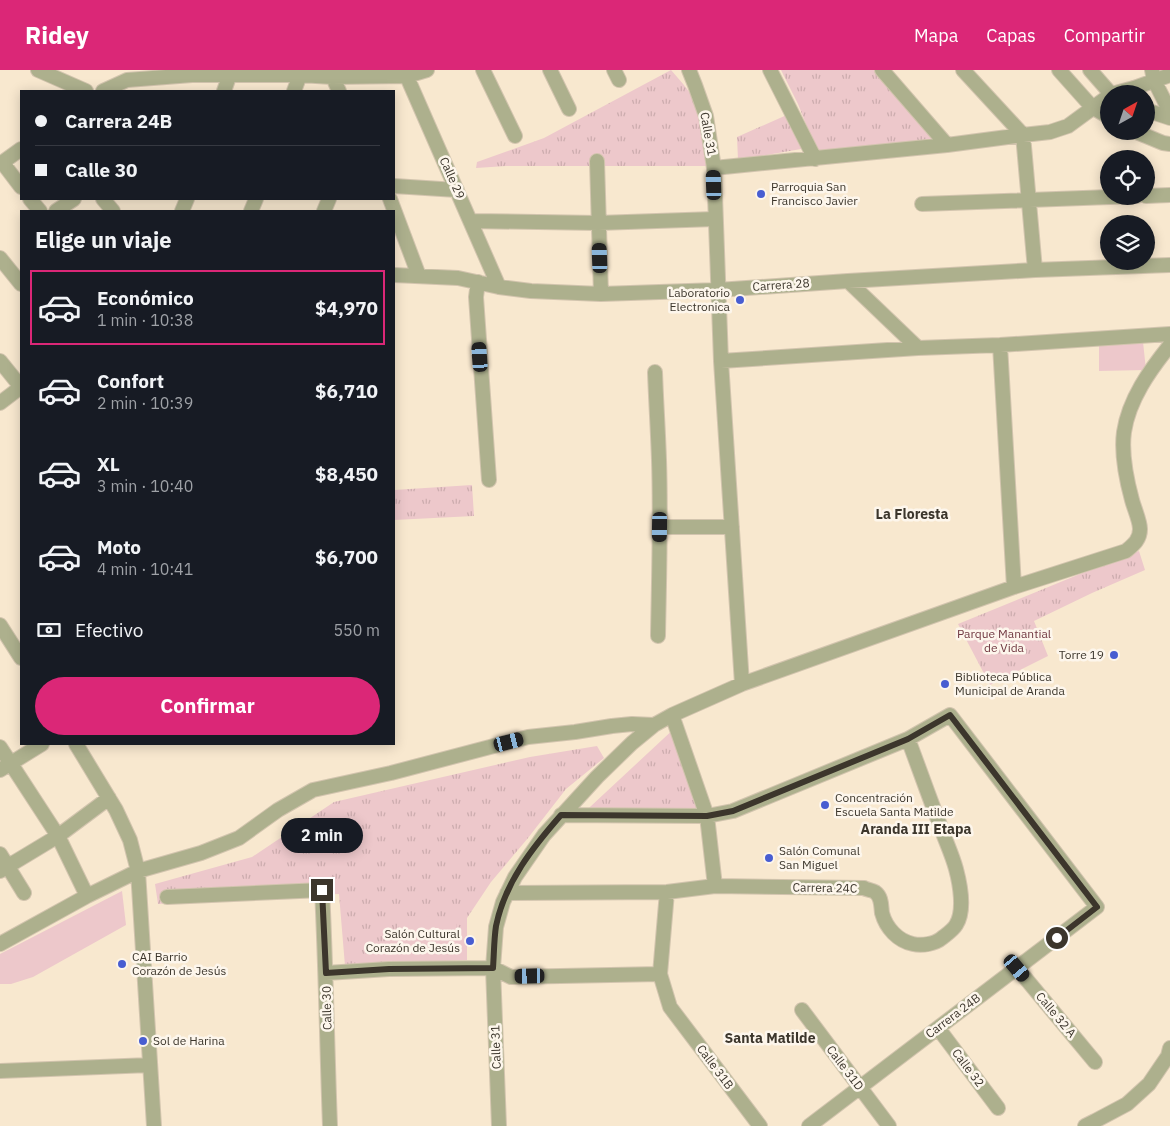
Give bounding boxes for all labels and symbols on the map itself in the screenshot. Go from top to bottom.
north arrow [1100,85,1155,140]
street label: Calle 31 [697,111,720,157]
street label: Calle 29 [437,155,468,201]
car [705,170,722,200]
place label: Parroquia San Francisco Javier [771,179,858,208]
marker: Parroquia San Francisco Javier [755,188,767,200]
car [591,243,608,273]
street label: Carrera 28 [752,275,810,294]
place label: Laboratorio Electronica [668,285,731,314]
marker: Laboratorio Electronica [734,294,746,306]
car [471,342,488,372]
district label: La Floresta [876,505,948,523]
car [652,512,667,542]
park label: Parque Manantial de Vida [957,626,1051,655]
place label: Torre 19 [1059,647,1104,662]
marker: Torre 19 [1108,649,1120,661]
place label: Biblioteca Pública Municipal de Aranda [955,669,1065,698]
marker: Biblioteca Pública Municipal de Aranda [939,678,951,690]
car [492,731,525,753]
place label: Concentración Escuela Santa Matilde [835,790,954,819]
marker: Concentración Escuela Santa Matilde [819,799,831,811]
callout: 2 min [281,818,363,852]
district label: Aranda III Etapa [861,820,971,838]
place label: Salón Comunal San Miguel [779,843,860,872]
marker: Salón Comunal San Miguel [763,852,775,864]
route end [311,879,333,901]
street label: Carrera 24C [793,879,858,896]
place label: Salón Cultural Corazón de Jesús [366,926,460,955]
route start [1046,927,1068,949]
marker: Salón Cultural Corazón de Jesús [464,935,476,947]
place label: CAI Barrio Corazón de Jesús [132,949,227,978]
car [1001,952,1032,984]
marker: CAI Barrio Corazón de Jesús [116,958,128,970]
car [514,968,545,984]
street label: Calle 30 [319,986,334,1030]
street label: Calle 32 A [1033,989,1080,1041]
street label: Carrera 24B [922,990,983,1041]
street label: Calle 31 [487,1025,504,1069]
district label: Santa Matilde [724,1029,816,1047]
place label: Sol de Harina [153,1033,225,1048]
marker: Sol de Harina [137,1035,149,1047]
street label: Calle 31B [694,1041,737,1092]
street label: Calle 31D [824,1042,867,1093]
street label: Calle 32 [949,1046,988,1090]

